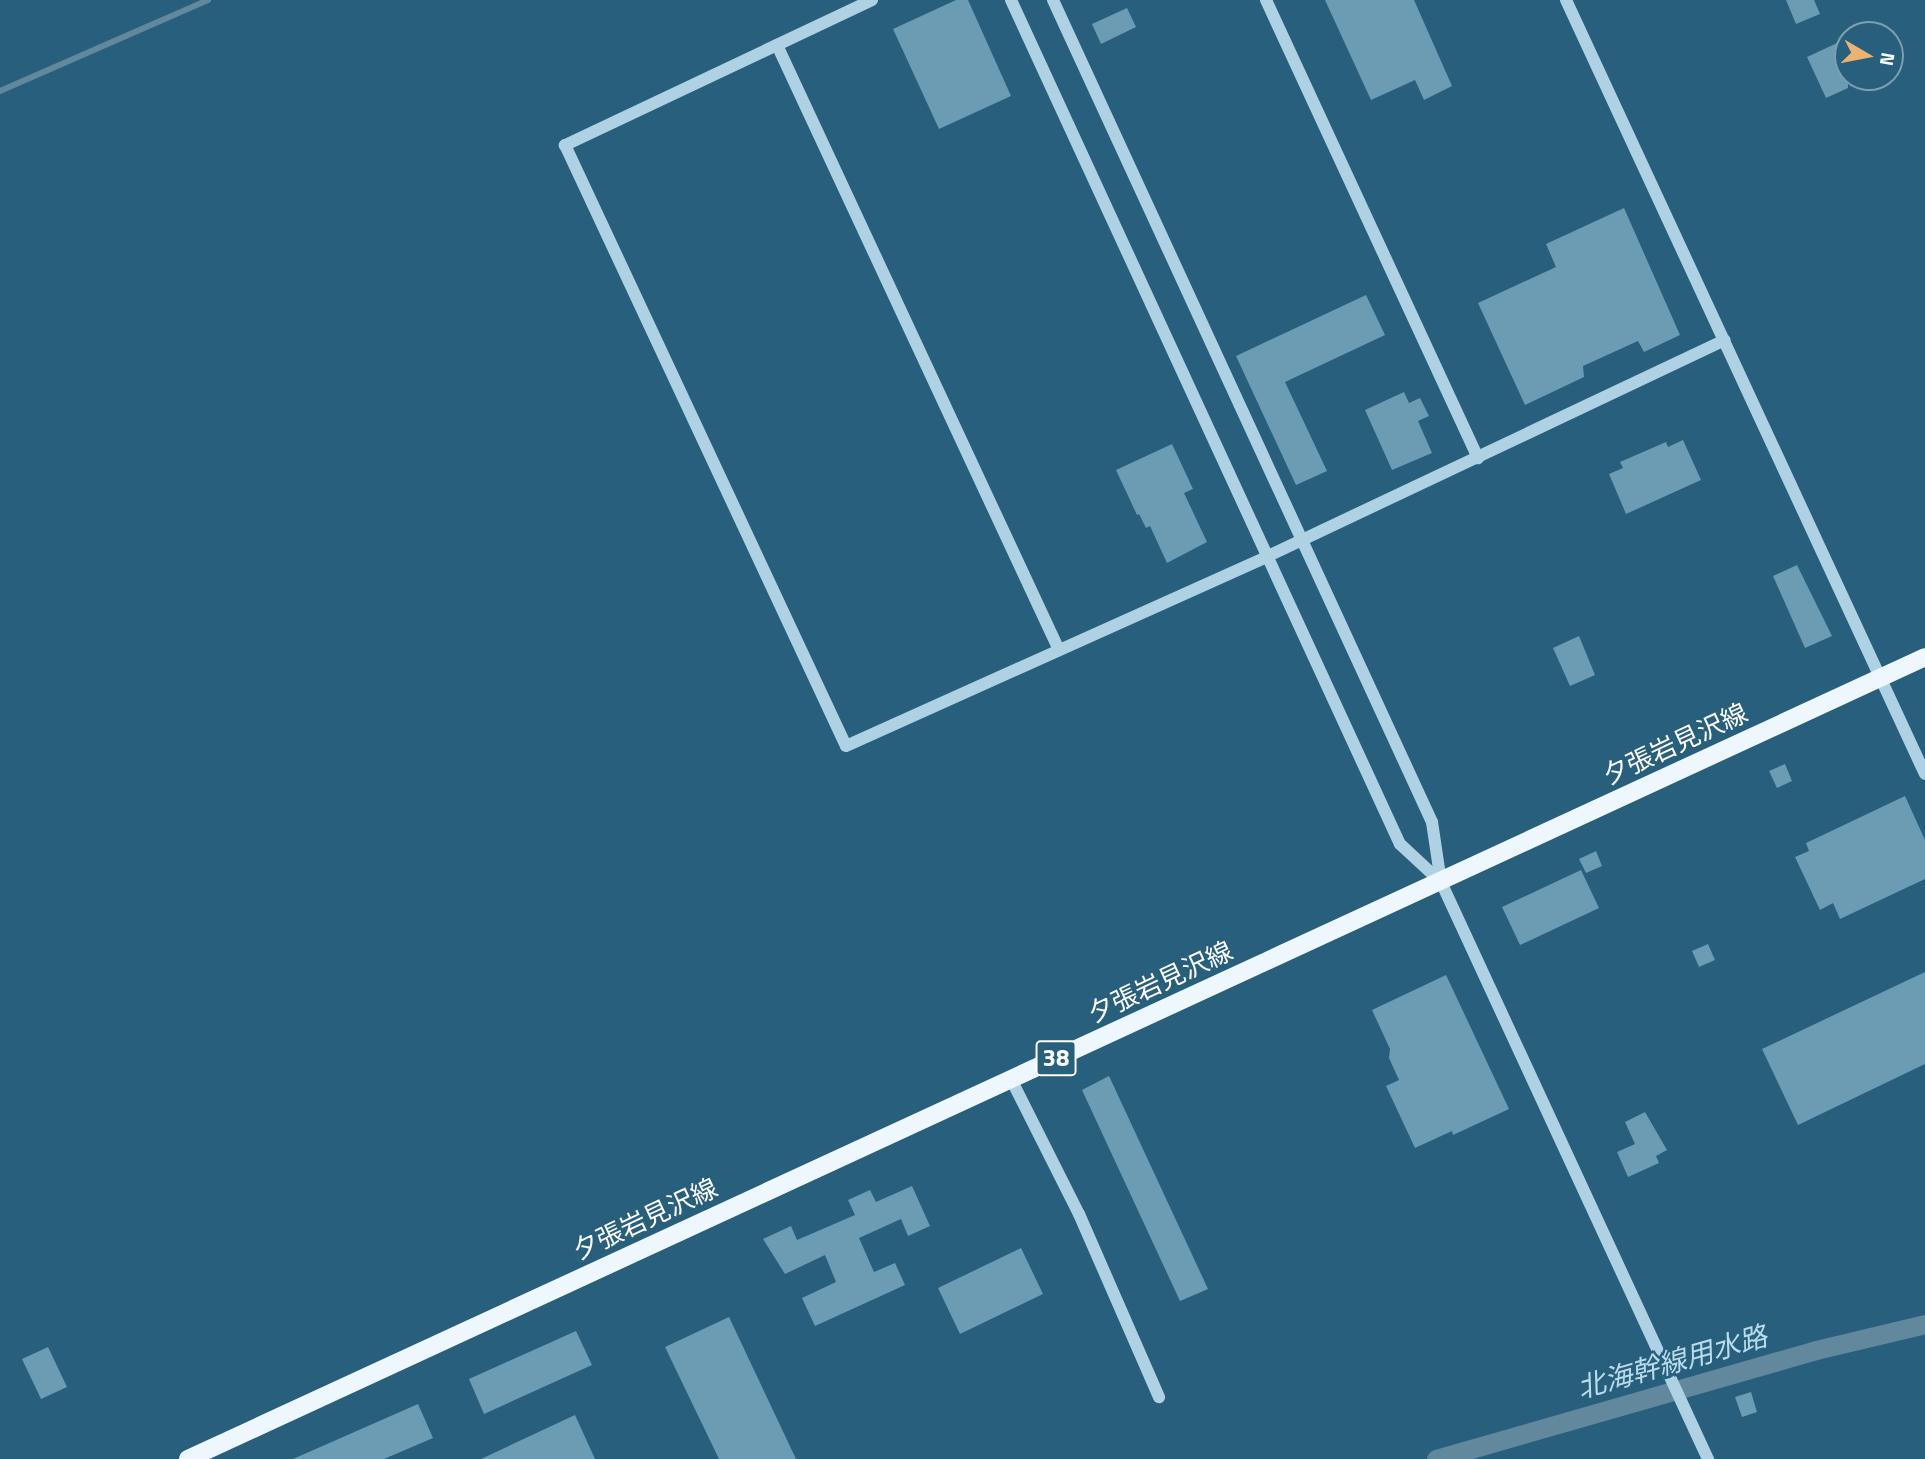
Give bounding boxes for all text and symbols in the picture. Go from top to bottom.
north arrow [1834,21,1904,91]
text: N [1873,50,1904,68]
street label: 夕張岩見沢線 [1598,697,1752,791]
street label: 夕張岩見沢線 [1083,935,1237,1029]
road number: 38 [1035,1038,1077,1078]
street label: 夕張岩見沢線 [568,1172,722,1266]
water label: 北海幹線用水路 [1573,1319,1771,1405]

